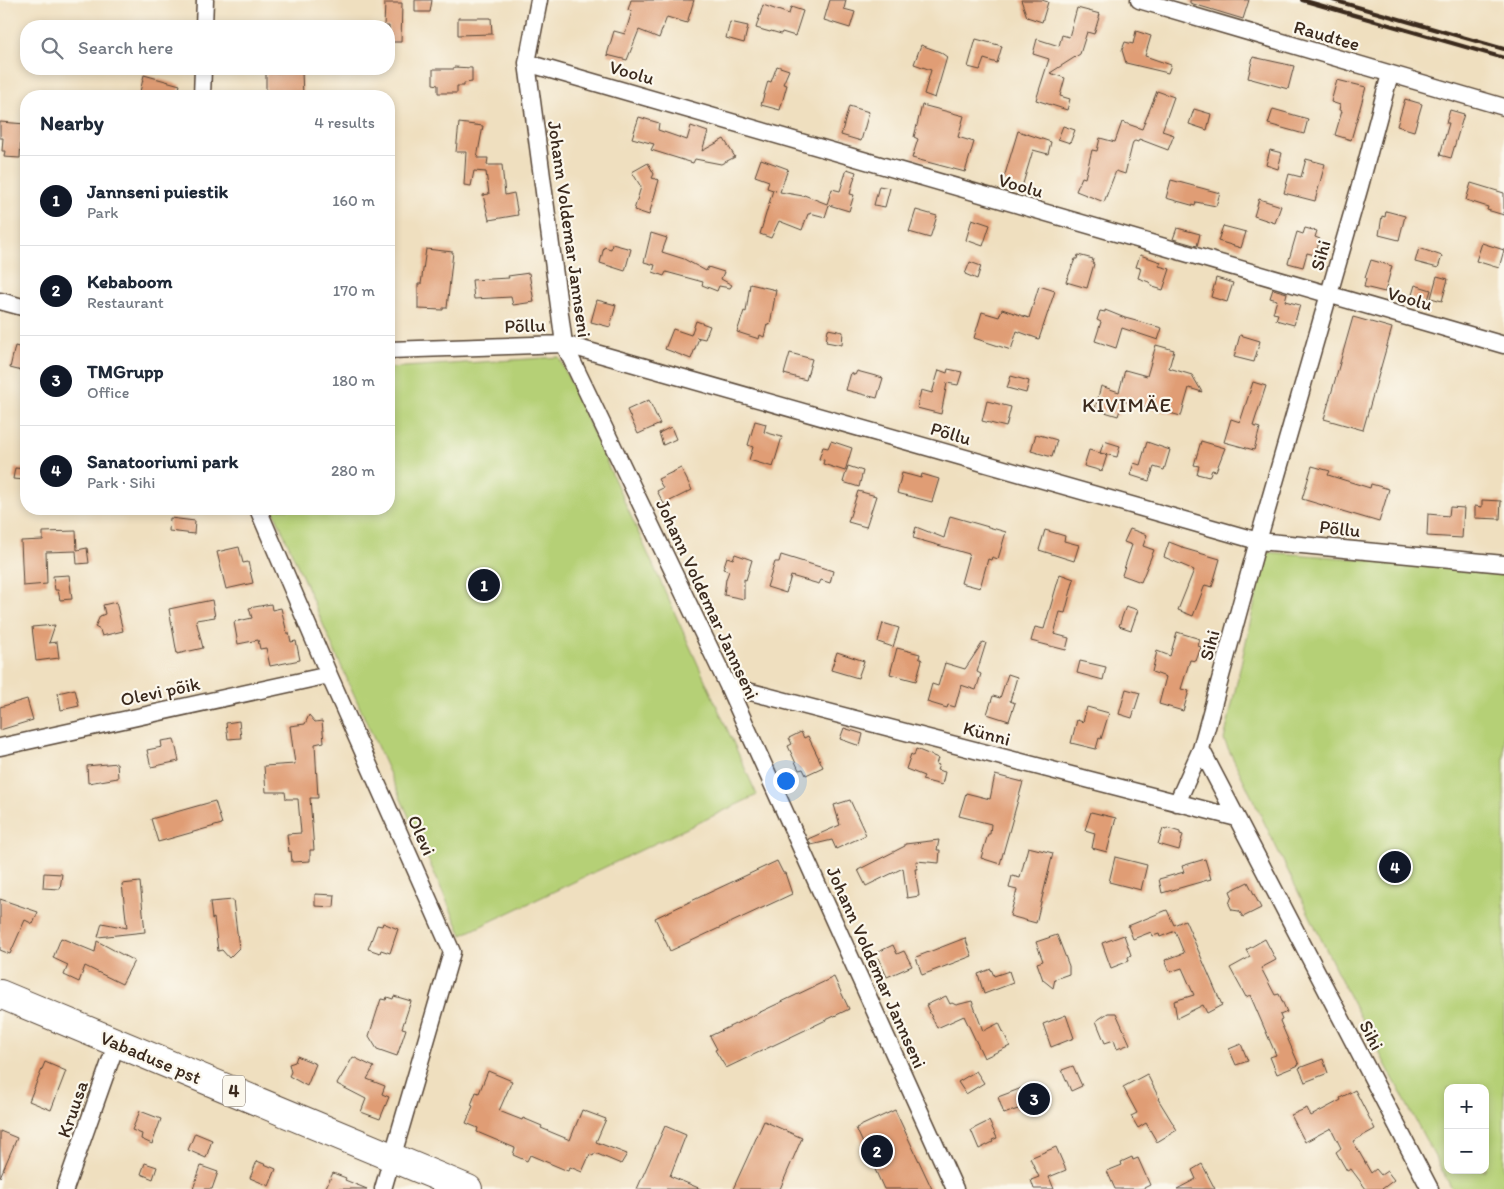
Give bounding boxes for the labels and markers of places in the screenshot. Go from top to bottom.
pin: 1 [468,566,500,604]
pin: 4 [1379,848,1411,886]
pin: 3 [1018,1080,1050,1118]
pin: 2 [861,1132,893,1170]

